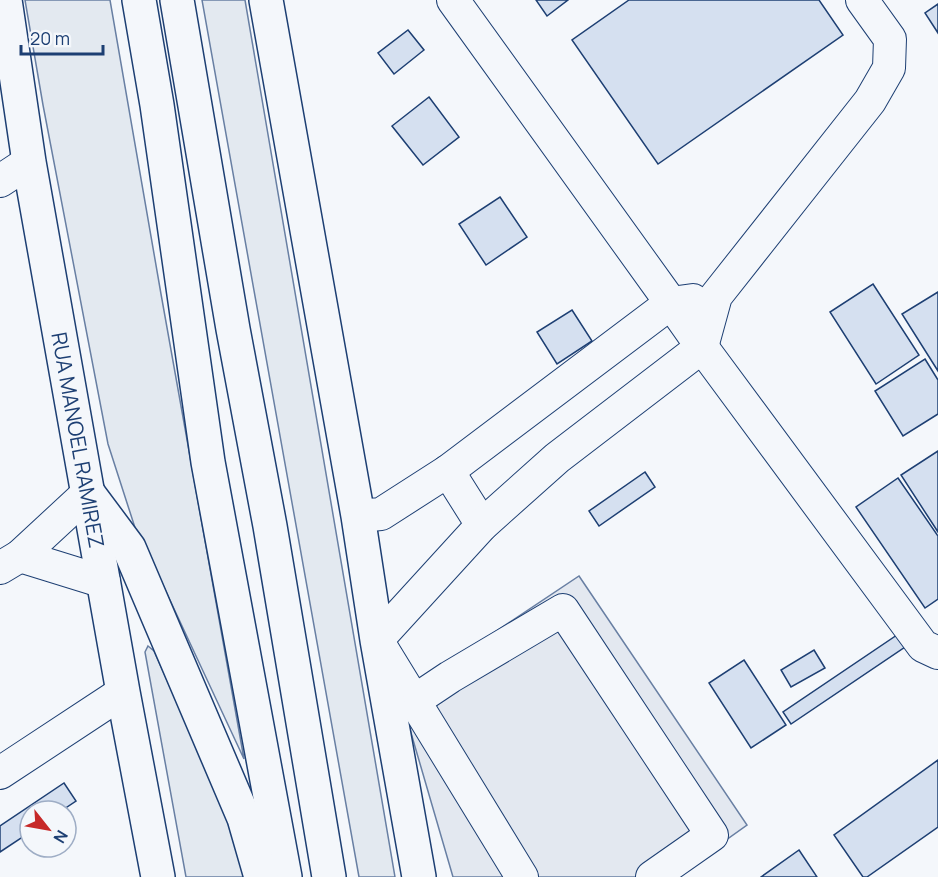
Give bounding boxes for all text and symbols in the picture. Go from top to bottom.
scale bar [21,18,104,56]
text: 20 m [30,26,70,50]
street label: RUA MANOEL RAMIREZ [45,330,111,550]
north arrow [18,799,78,859]
text: N [48,826,73,847]

